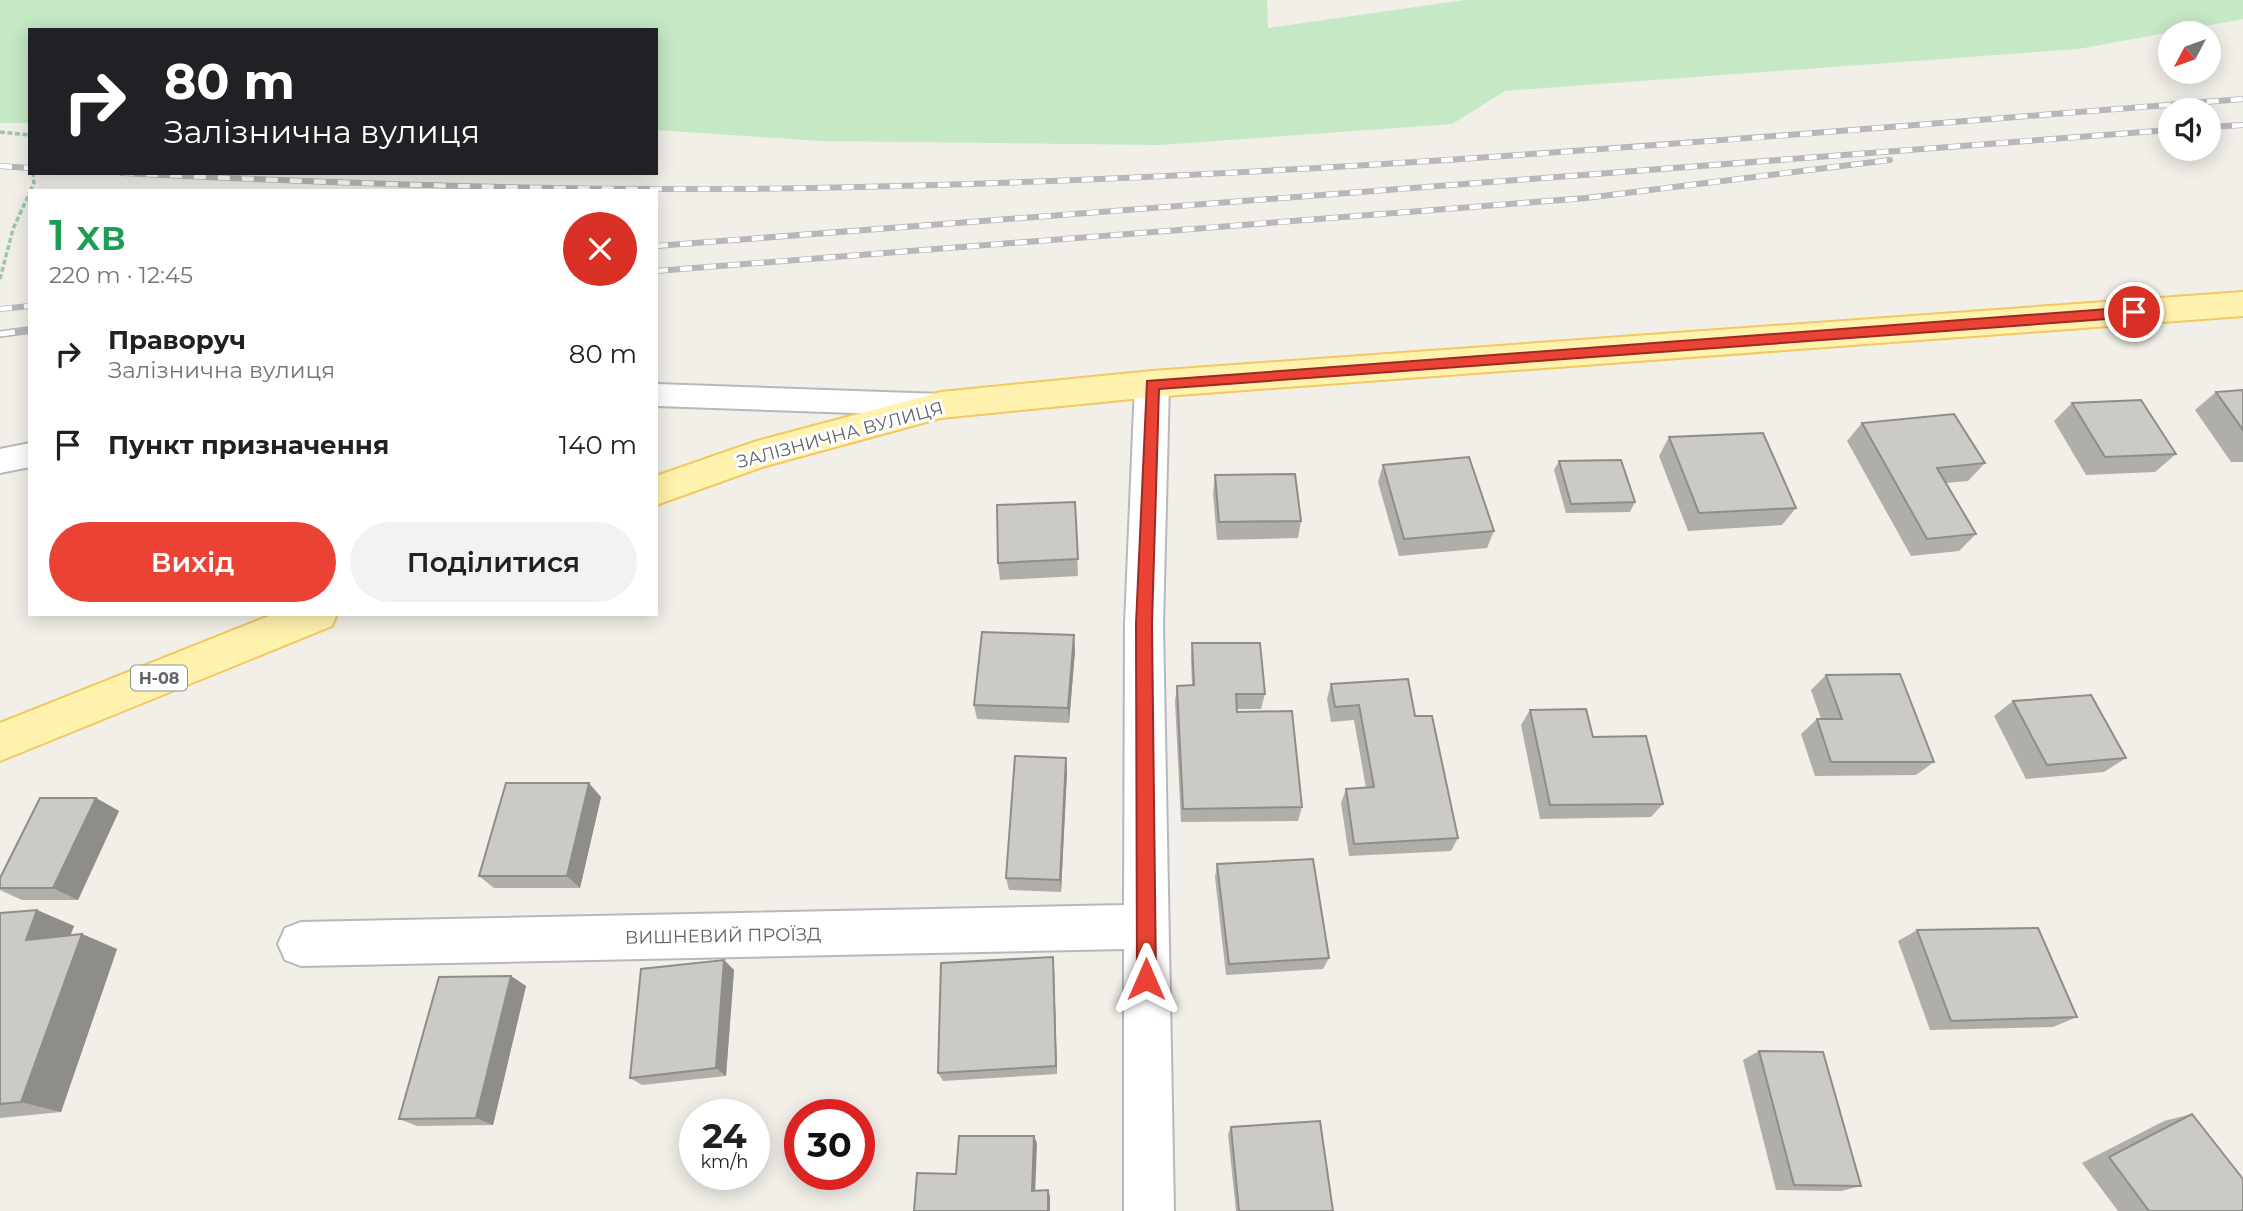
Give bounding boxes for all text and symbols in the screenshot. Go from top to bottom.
north arrow [2158,21,2221,84]
map controls [2158,21,2221,161]
text: 80 m [164,52,295,111]
icon: right [49,56,140,147]
button: sound [2158,98,2221,161]
text: Залізнична вулиця [164,112,480,151]
text: 1 хв [49,209,126,261]
button: close [563,212,637,286]
text: 220 m · 12:45 [49,261,193,289]
pin [2104,282,2164,342]
icon: arrive [2115,293,2153,331]
text: Праворуч [108,324,246,356]
icon: right [49,335,87,373]
text: 80 m [569,338,637,370]
text: Залізнична вулиця [108,356,335,384]
street label: ЗАЛІЗНИЧНА ВУЛИЦЯ [734,397,946,473]
icon: arrive [49,426,87,464]
text: Пункт призначення [108,429,389,461]
text: 140 m [559,429,637,461]
button: Вихід [49,522,336,602]
button: Поділитися [350,522,637,602]
road number: Н-08 [131,666,187,691]
street label: ВИШНЕВИЙ ПРОЇЗД [625,923,821,949]
position arrow [1109,942,1183,1016]
speed limit sign: 30 [784,1099,875,1190]
text: 24 [702,1114,747,1157]
text: km/h [700,1151,749,1173]

